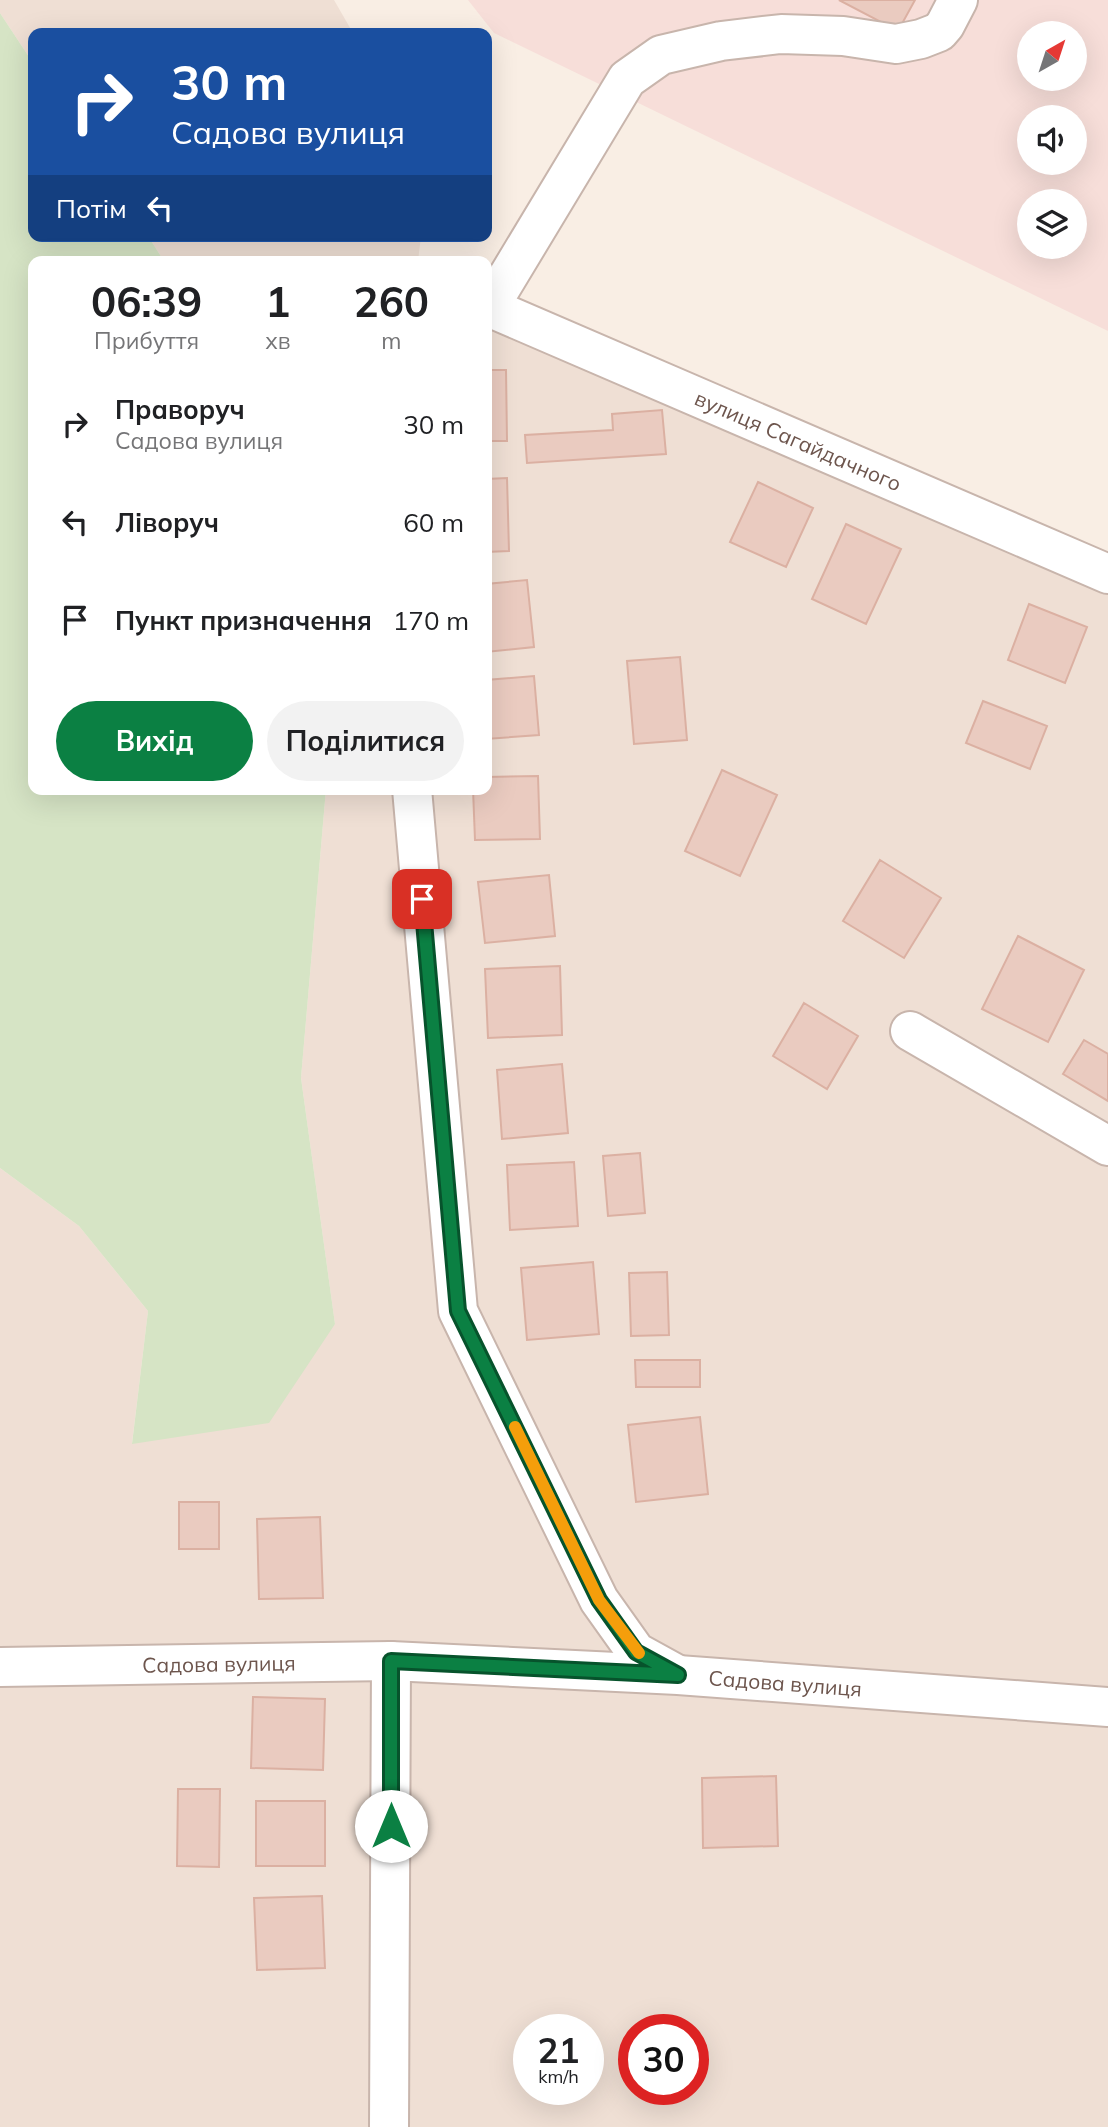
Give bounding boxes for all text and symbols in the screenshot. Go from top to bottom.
north arrow [1017,21,1087,91]
map controls [1017,21,1087,259]
text: 30 m [171,51,287,112]
icon: right [56,56,147,147]
button: sound [1017,105,1087,175]
text: Садова вулиця [171,112,405,152]
icon: left [141,189,179,227]
button: layers [1017,189,1087,259]
text: Потім [56,192,127,225]
text: 06:39 [91,275,202,328]
text: 1 [265,275,290,328]
text: 260 [353,275,429,328]
text: Прибуття [94,326,199,355]
text: хв [265,326,290,355]
text: m [381,326,401,355]
street label: вулиця Сагайдачного [691,385,906,497]
text: Праворуч [115,393,245,426]
icon: right [56,405,94,443]
text: 30 m [403,408,464,441]
text: Садова вулиця [115,426,283,455]
icon: left [56,503,94,541]
text: Ліворуч [115,506,219,539]
text: 60 m [403,506,464,539]
icon: arrive [56,601,94,639]
text: Пункт призначення [115,604,372,637]
text: 170 m [393,604,469,637]
button: Вихід [56,701,253,781]
button: Поділитися [267,701,464,781]
pin [392,869,452,929]
icon: arrive [403,880,441,918]
street label: Садова вулиця [142,1649,296,1678]
street label: Садова вулиця [708,1664,863,1702]
position arrow [354,1789,428,1863]
speed limit sign: 30 [618,2014,709,2105]
text: 21 [537,2028,580,2072]
text: km/h [538,2065,579,2088]

